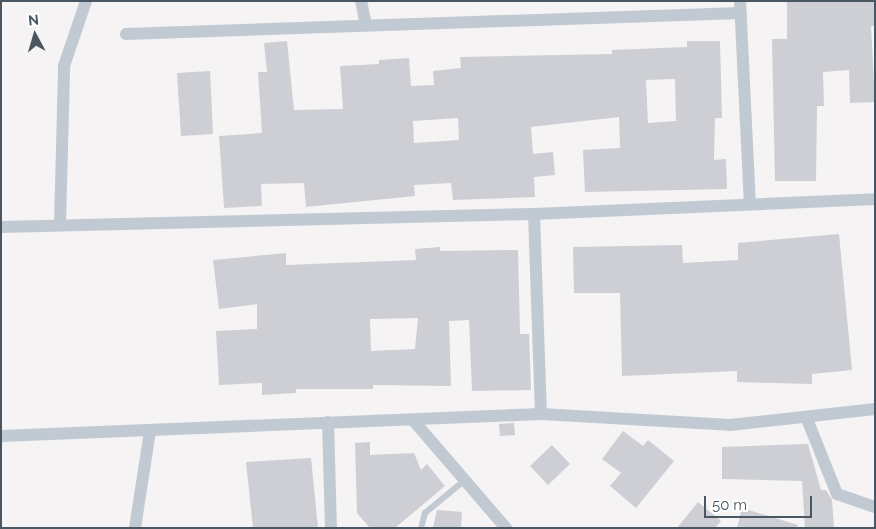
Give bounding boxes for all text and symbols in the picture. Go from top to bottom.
north arrow [10,10,60,60]
text: N [27,12,40,29]
scale bar [706,486,814,518]
text: 50 m [712,496,747,514]

